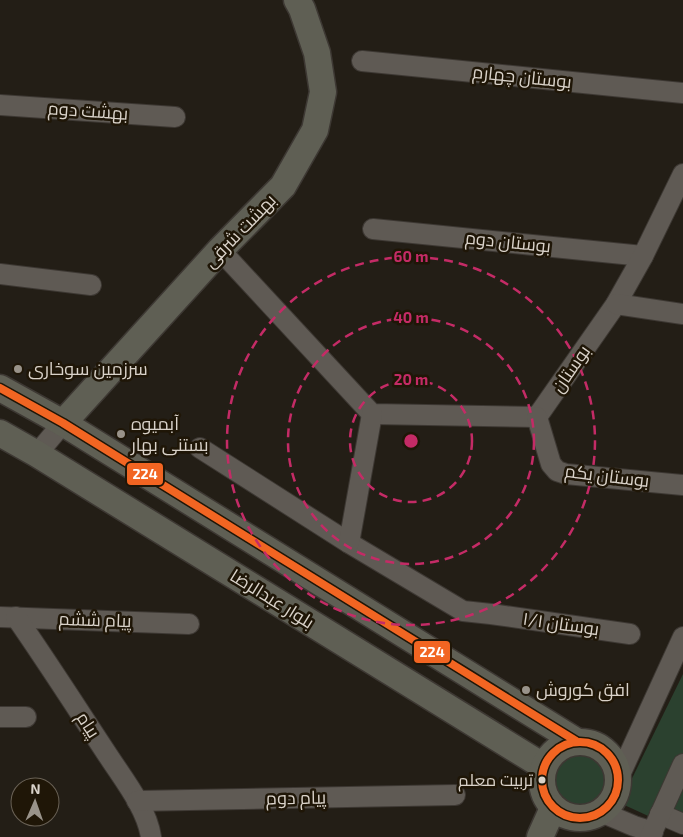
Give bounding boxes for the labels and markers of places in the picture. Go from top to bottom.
place label: سرزمین سوخاری [28,357,148,380]
marker: سرزمین سوخاری [12,363,24,375]
place label: آبمیوه بستنی بهار [130,412,209,456]
marker: آبمیوه بستنی بهار [115,428,127,440]
centre of rings [402,432,420,450]
place label: افق کوروش [536,678,630,702]
marker: افق کوروش [520,684,532,696]
place label: تربیت معلم [458,769,533,792]
marker: تربیت معلم [537,775,547,785]

